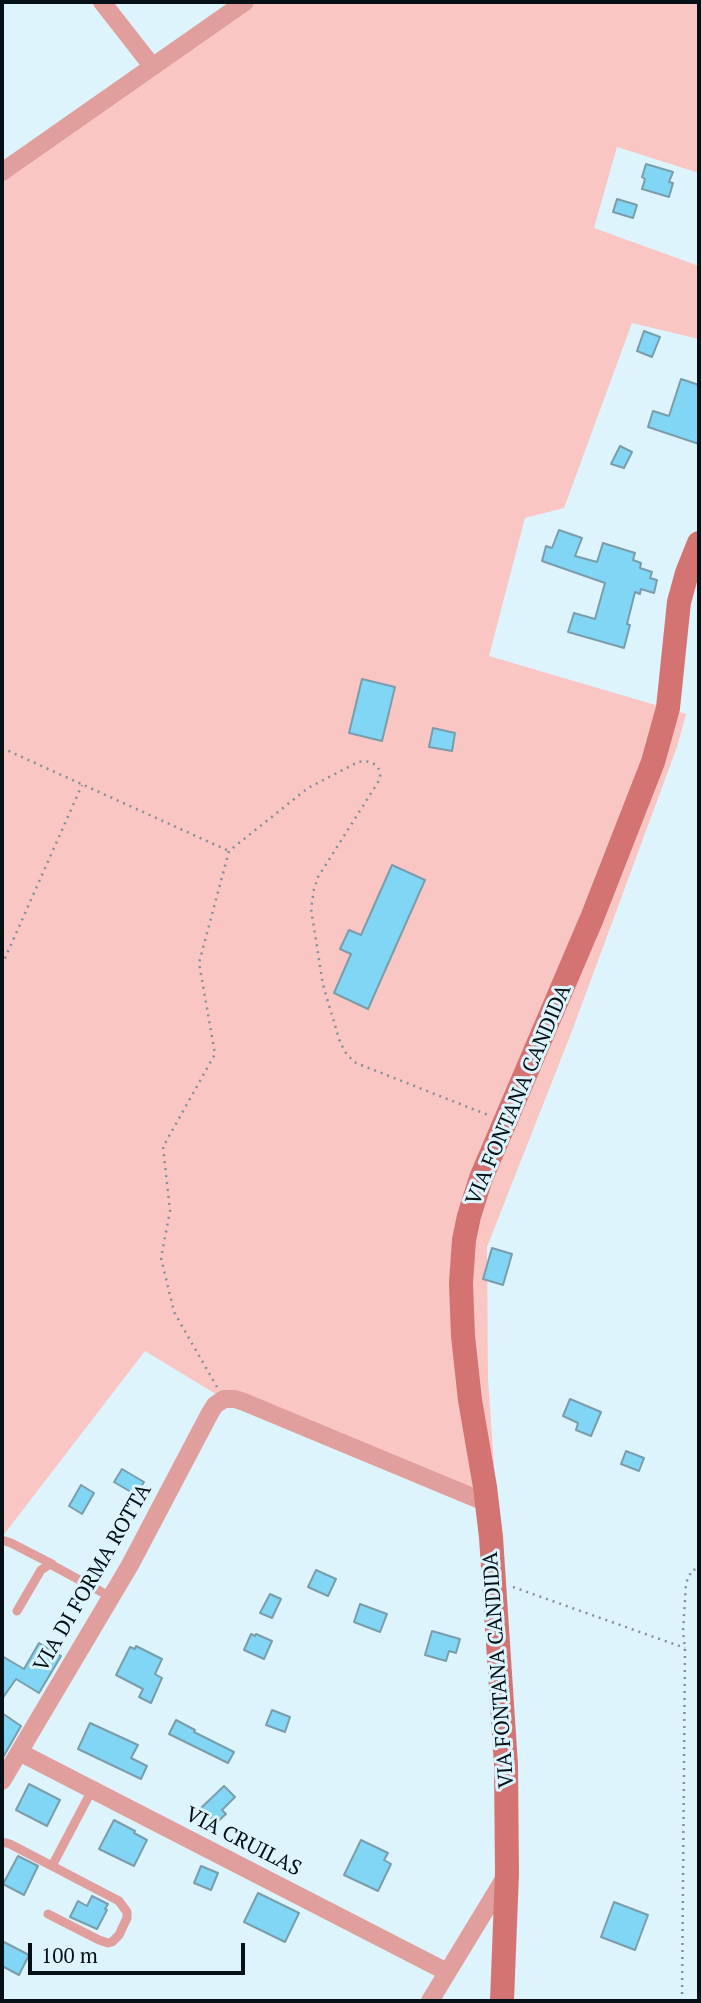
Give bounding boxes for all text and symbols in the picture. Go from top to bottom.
street label: VIA FONTANA CANDIDA [461,981,577,1209]
street label: VIA DI FORMA ROTTA [29,1479,157,1677]
street label: VIA FONTANA CANDIDA [478,1551,520,1789]
street label: VIA CRUILAS [181,1802,305,1882]
scale bar [32,1930,248,1974]
text: 100 m [41,1941,98,1969]

